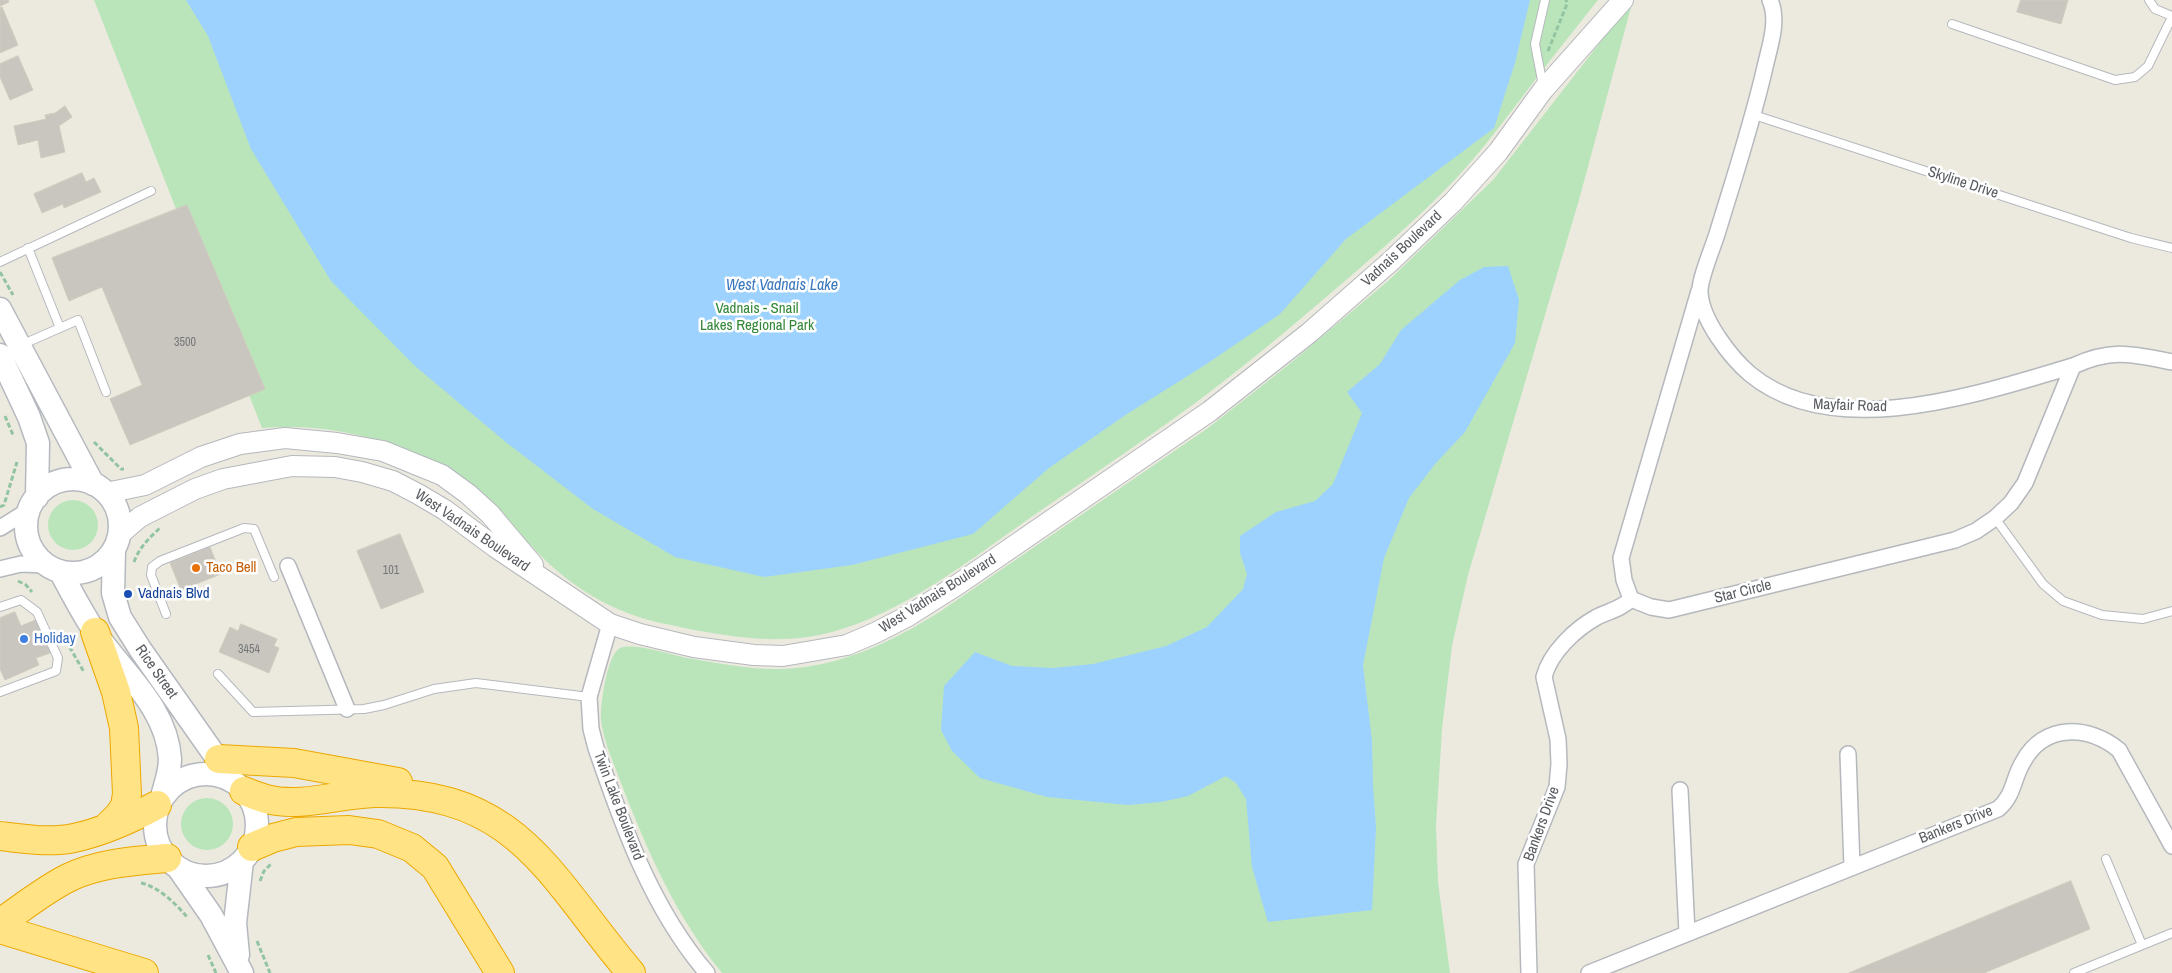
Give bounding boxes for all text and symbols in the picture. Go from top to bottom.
street label: Skyline Drive [1925,163,2001,203]
street label: Vadnais Boulevard [1358,207,1446,291]
water label: West Vadnais Lake [726,276,838,296]
park label: Vadnais - Snail Lakes Regional Park [700,300,814,335]
house number: 3500 [174,336,196,350]
street label: Mayfair Road [1813,396,1887,416]
street label: West Vadnais Boulevard [411,486,533,576]
street label: West Vadnais Boulevard [876,551,1000,637]
place label: Taco Bell [206,559,256,577]
marker: Taco Bell [190,562,202,574]
house number: 101 [383,564,399,578]
street label: Star Circle [1713,576,1773,608]
place label: Vadnais Blvd [138,585,210,603]
marker: Vadnais Blvd [122,588,134,600]
place label: Holiday [34,630,76,648]
marker: Holiday [18,633,30,645]
street label: Rice Street [131,642,181,702]
house number: 3454 [238,643,260,657]
street label: Twin Lake Boulevard [589,749,647,863]
street label: Bankers Drive [1520,784,1564,864]
street label: Bankers Drive [1917,802,1995,848]

